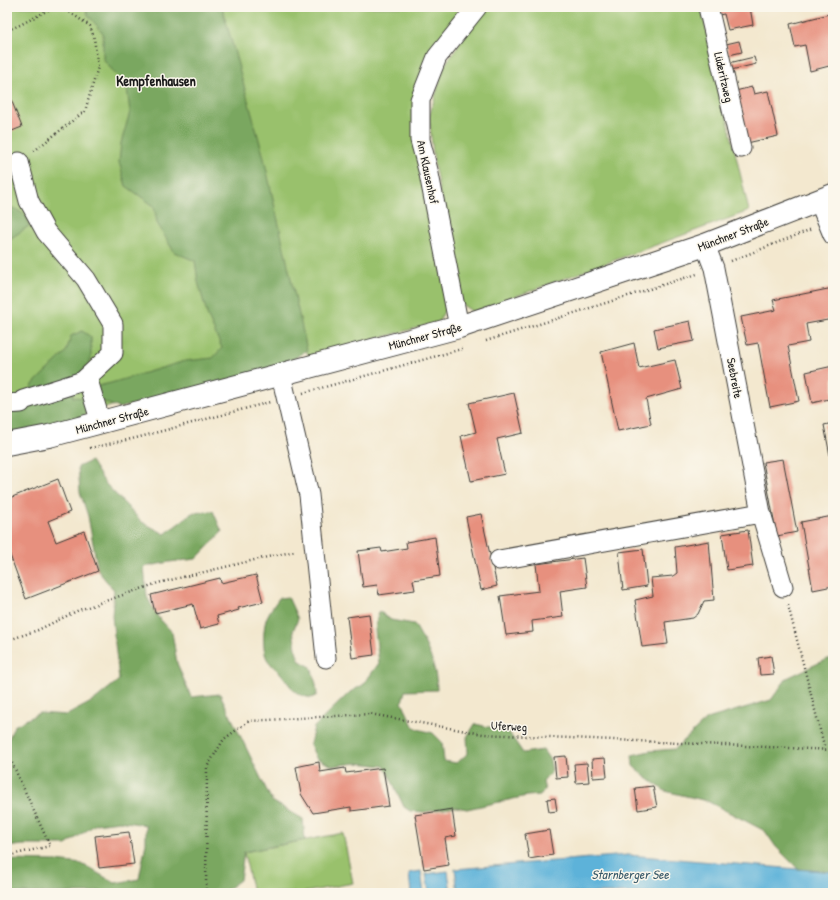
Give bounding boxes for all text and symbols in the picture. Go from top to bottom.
street label: Lüderitzweg [710,50,738,104]
district label: Kempfenhausen [116,71,196,92]
street label: Am Klausenhof [413,139,443,206]
street label: Münchner Straße [695,213,771,255]
street label: Münchner Straße [387,318,464,354]
street label: Seebreite [723,356,747,400]
street label: Münchner Straße [74,402,151,438]
street label: Uferweg [491,717,527,735]
water label: Starnberger See [591,865,669,884]

